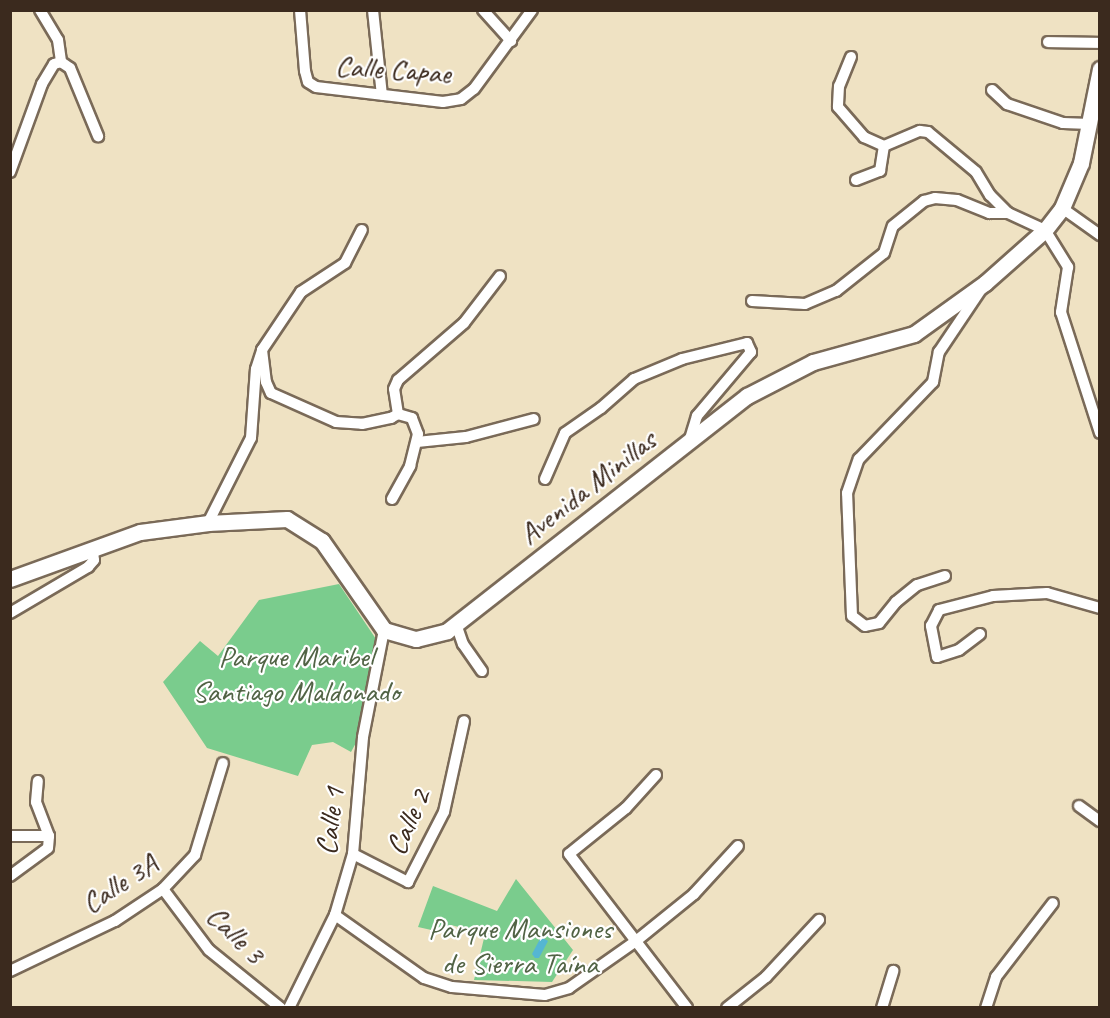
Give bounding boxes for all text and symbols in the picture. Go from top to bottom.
street label: Calle Capae [334,47,452,91]
street label: Avenida Minillas [511,422,663,552]
park label: Parque Maribel Santiago Maldonado [192,638,400,708]
street label: Calle 2 [378,784,438,860]
street label: Calle 1 [308,785,352,857]
street label: Calle 3A [74,845,164,921]
street label: Calle 3 [199,897,273,971]
park label: Parque Mansiones de Sierra Taína [428,910,612,980]

